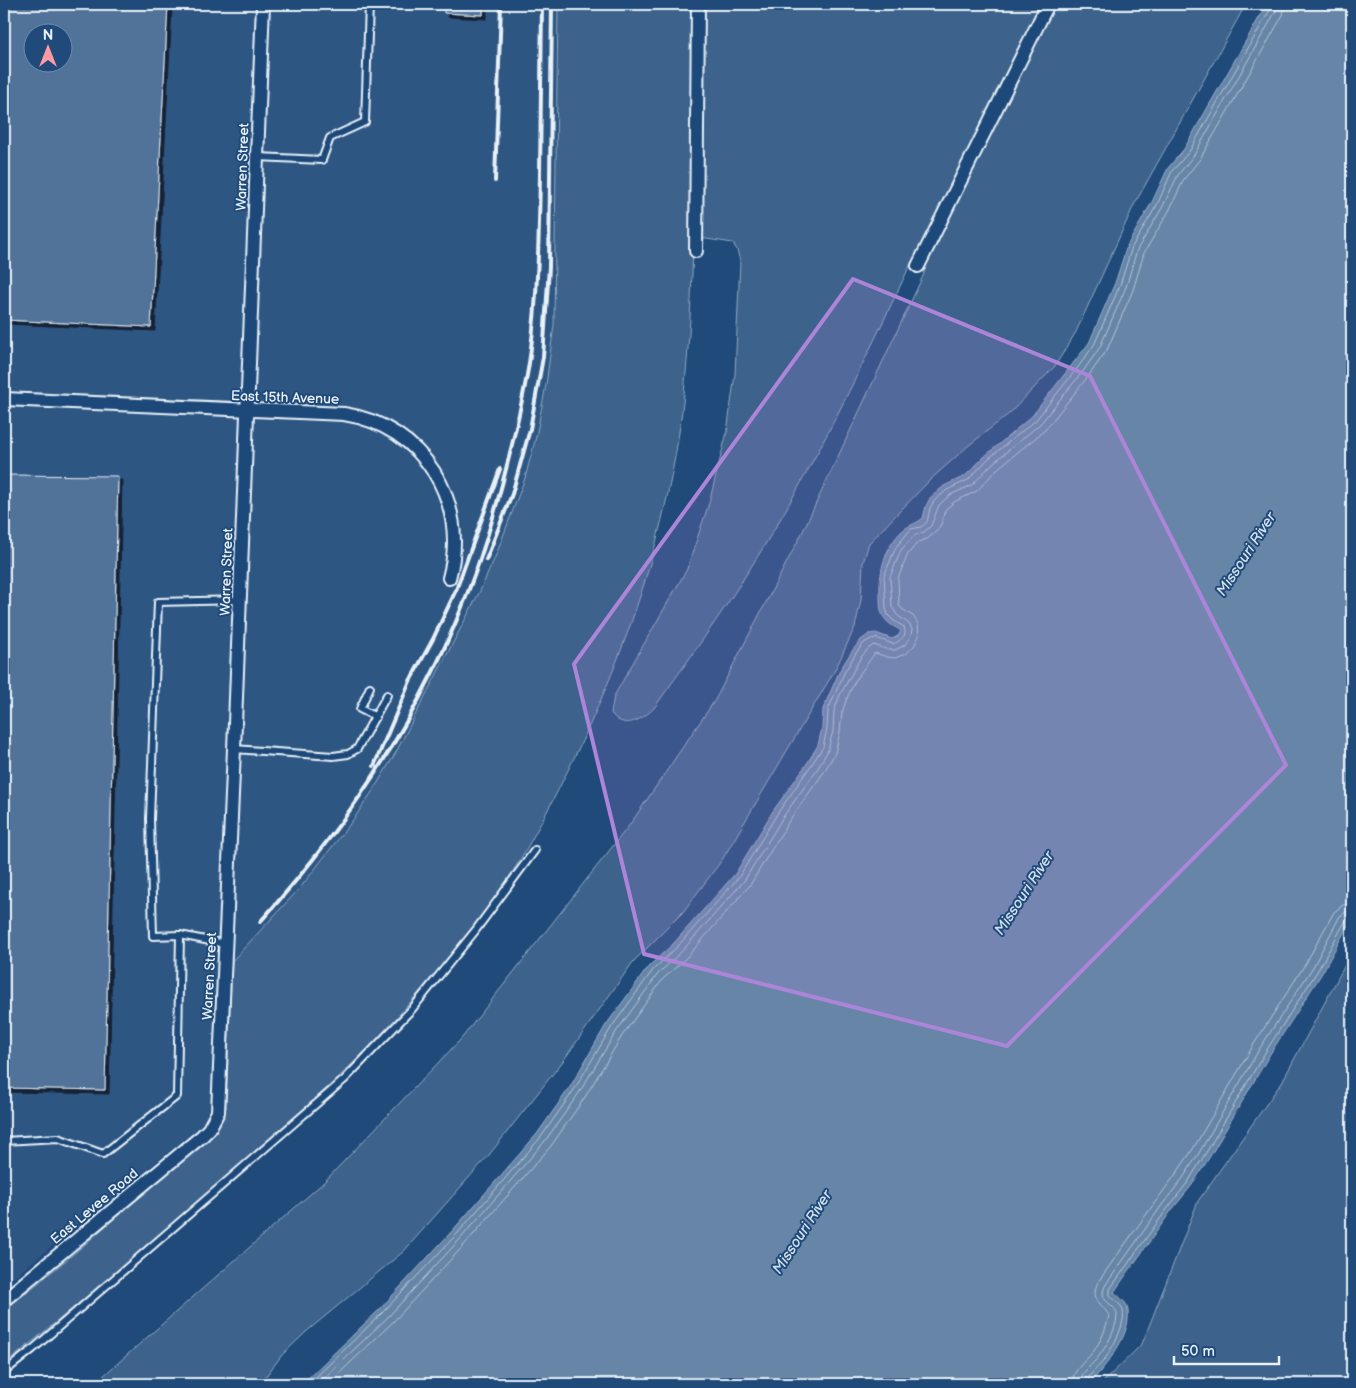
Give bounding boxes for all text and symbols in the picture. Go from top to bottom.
north arrow [22,22,72,72]
text: N [43,27,53,44]
street label: Warren Street [232,122,253,211]
street label: East 15th Avenue [231,387,339,408]
water label: Missouri River [1212,508,1281,600]
street label: Warren Street [216,527,237,616]
water label: Missouri River [990,847,1059,939]
street label: Warren Street [199,931,220,1020]
street label: East Levee Road [47,1165,141,1248]
water label: Missouri River [768,1186,837,1278]
scale bar [1174,1333,1278,1365]
text: 50 m [1181,1342,1215,1361]

